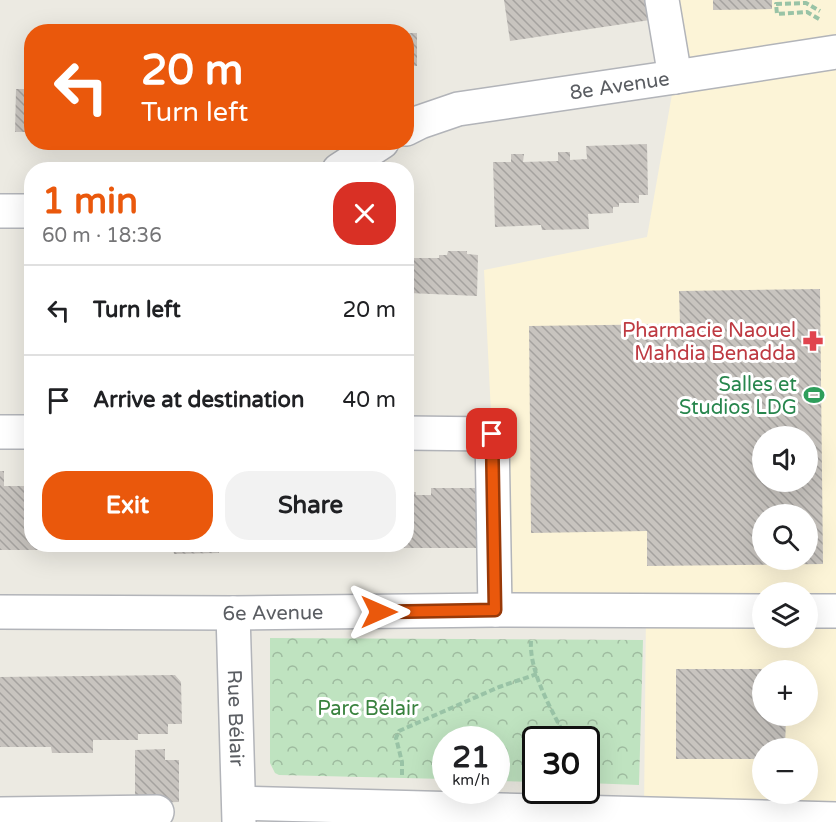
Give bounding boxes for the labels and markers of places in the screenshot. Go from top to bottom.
place label: Pharmacie Naouel Mahdia Benadda [622,319,796,366]
pharmacy icon: Pharmacie Naouel Mahdia Benadda [801,329,825,353]
place label: Salles et Studios LDG [679,373,797,420]
sports icon: Salles et Studios LDG [802,383,826,407]
pin [466,408,517,459]

